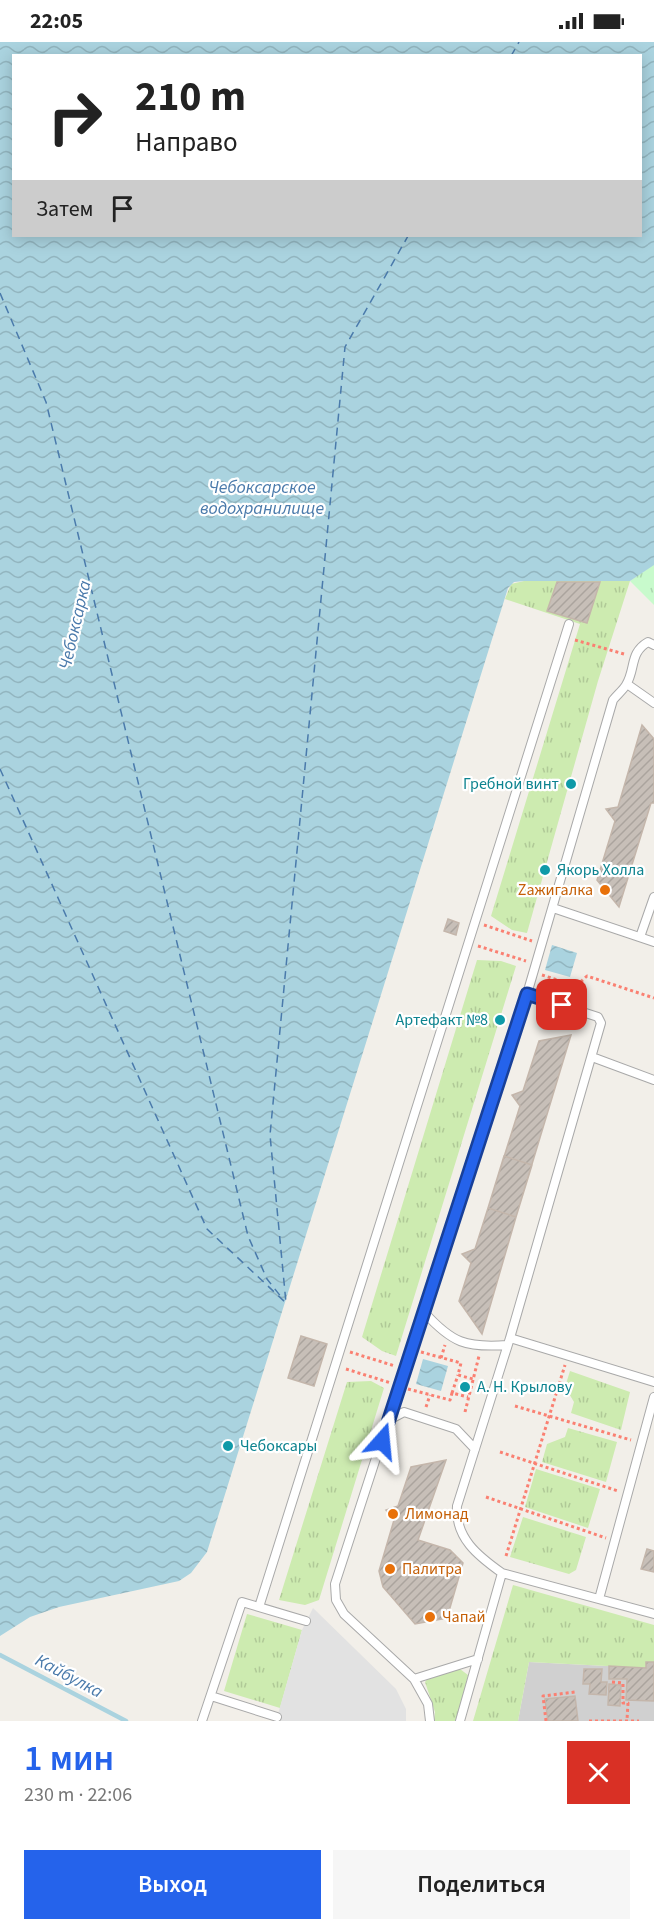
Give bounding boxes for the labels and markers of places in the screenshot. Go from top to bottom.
place label: Гребной винт [463,773,559,795]
marker: Гребной винт [564,777,578,791]
place label: Якорь Холла [557,859,644,881]
marker: Якорь Холла [538,863,552,877]
place label: Zажигалка [518,879,593,901]
marker: Zажигалка [598,883,612,897]
pin [536,979,587,1030]
place label: Артефакт №8 [396,1009,488,1031]
marker: Артефакт №8 [493,1013,507,1027]
place label: А. Н. Крылову [477,1376,573,1398]
marker: А. Н. Крылову [458,1380,472,1394]
place label: Чебоксары [240,1435,317,1457]
marker: Чебоксары [221,1439,235,1453]
place label: Лимонад [405,1503,469,1525]
marker: Лимонад [386,1507,400,1521]
place label: Палитра [402,1558,462,1580]
marker: Палитра [383,1562,397,1576]
place label: Чапай [442,1606,486,1628]
marker: Чапай [423,1610,437,1624]

